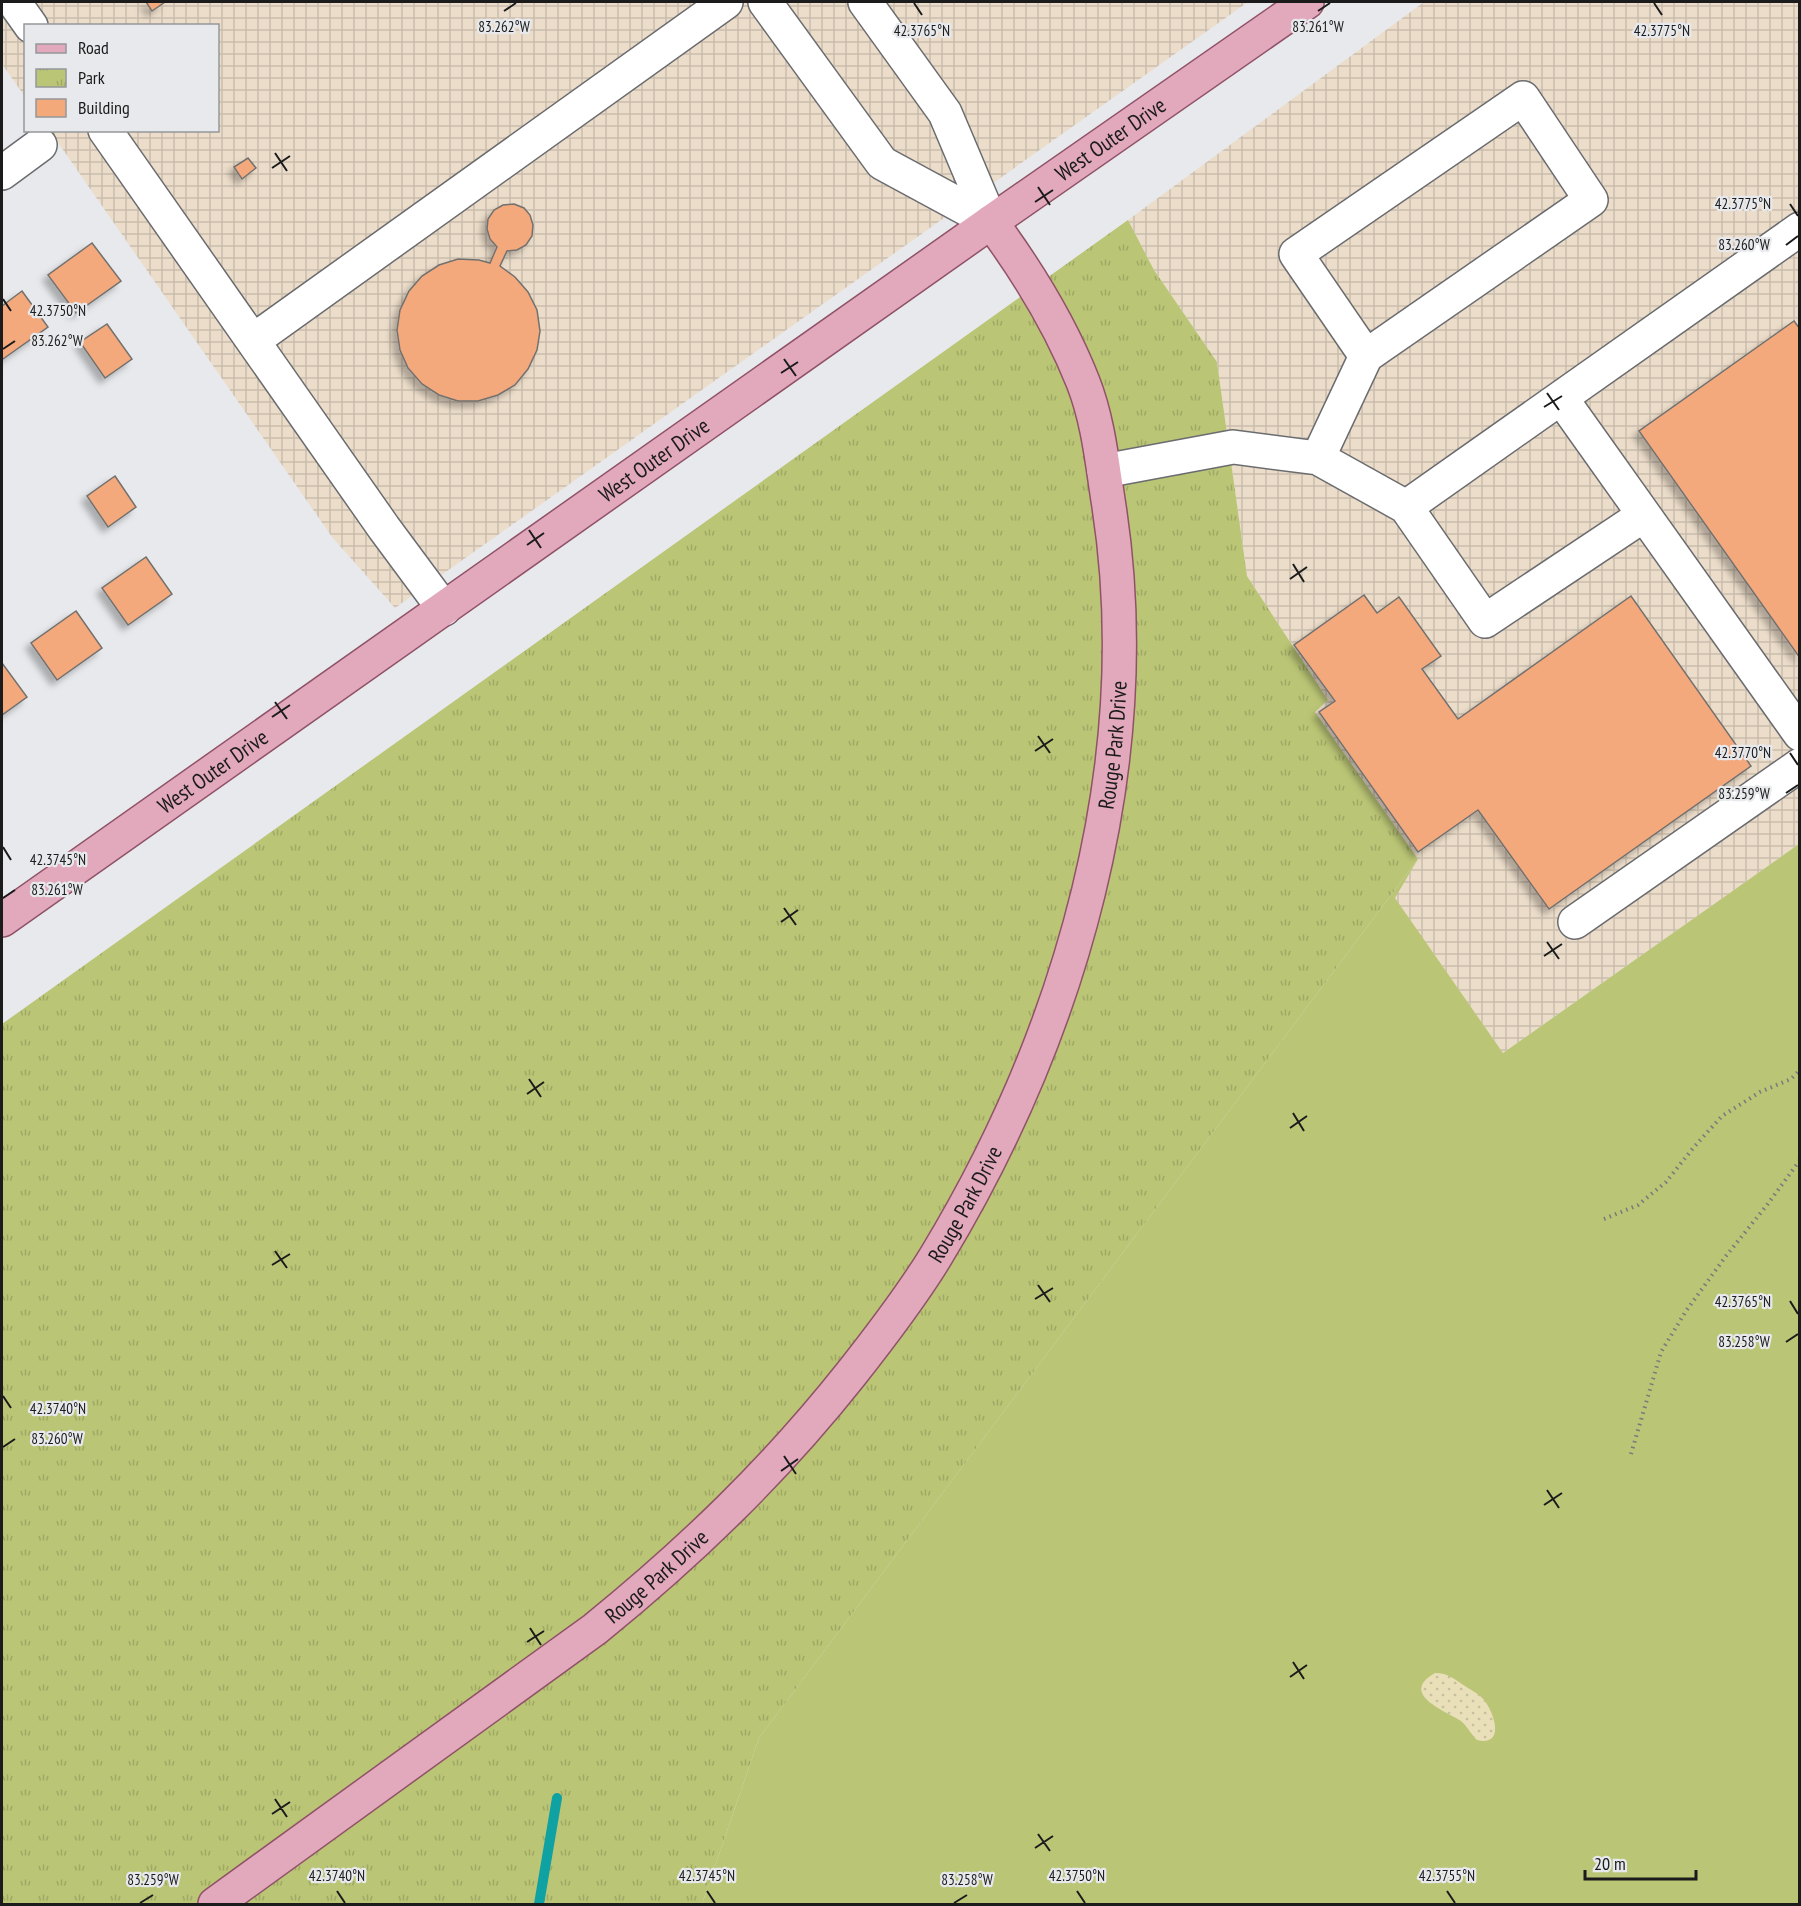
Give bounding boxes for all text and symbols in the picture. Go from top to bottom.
text: 83.262°W [478,17,530,36]
text: 83.261°W [1292,17,1344,36]
text: 42.3765°N [894,21,950,40]
text: 42.3775°N [1634,21,1690,40]
legend [24,24,219,132]
text: Road [78,36,109,59]
text: Park [78,66,105,89]
street label: West Outer Drive [1050,91,1171,187]
text: Building [78,96,130,119]
text: 42.3775°N [1715,194,1771,213]
text: 83.260°W [1718,235,1770,254]
text: 42.3750°N [30,301,86,320]
text: 83.262°W [31,331,83,350]
street label: West Outer Drive [593,411,715,508]
street label: Rouge Park Drive [1092,680,1133,811]
street label: West Outer Drive [152,723,273,820]
text: 42.3770°N [1715,743,1771,762]
text: 83.259°W [1718,784,1770,803]
text: 42.3745°N [30,850,86,869]
text: 83.261°W [31,880,83,899]
street label: Rouge Park Drive [921,1141,1008,1268]
text: 42.3765°N [1715,1292,1771,1311]
text: 83.258°W [1718,1332,1770,1351]
text: 42.3740°N [30,1399,86,1418]
text: 83.260°W [31,1429,83,1448]
street label: Rouge Park Drive [599,1523,714,1629]
scale bar [1585,1843,1696,1881]
text: 20 m [1594,1852,1626,1875]
text: 42.3740°N [309,1866,365,1885]
text: 42.3745°N [679,1866,735,1885]
text: 42.3750°N [1049,1866,1105,1885]
text: 42.3755°N [1419,1866,1475,1885]
text: 83.259°W [127,1870,179,1889]
text: 83.258°W [941,1870,993,1889]

